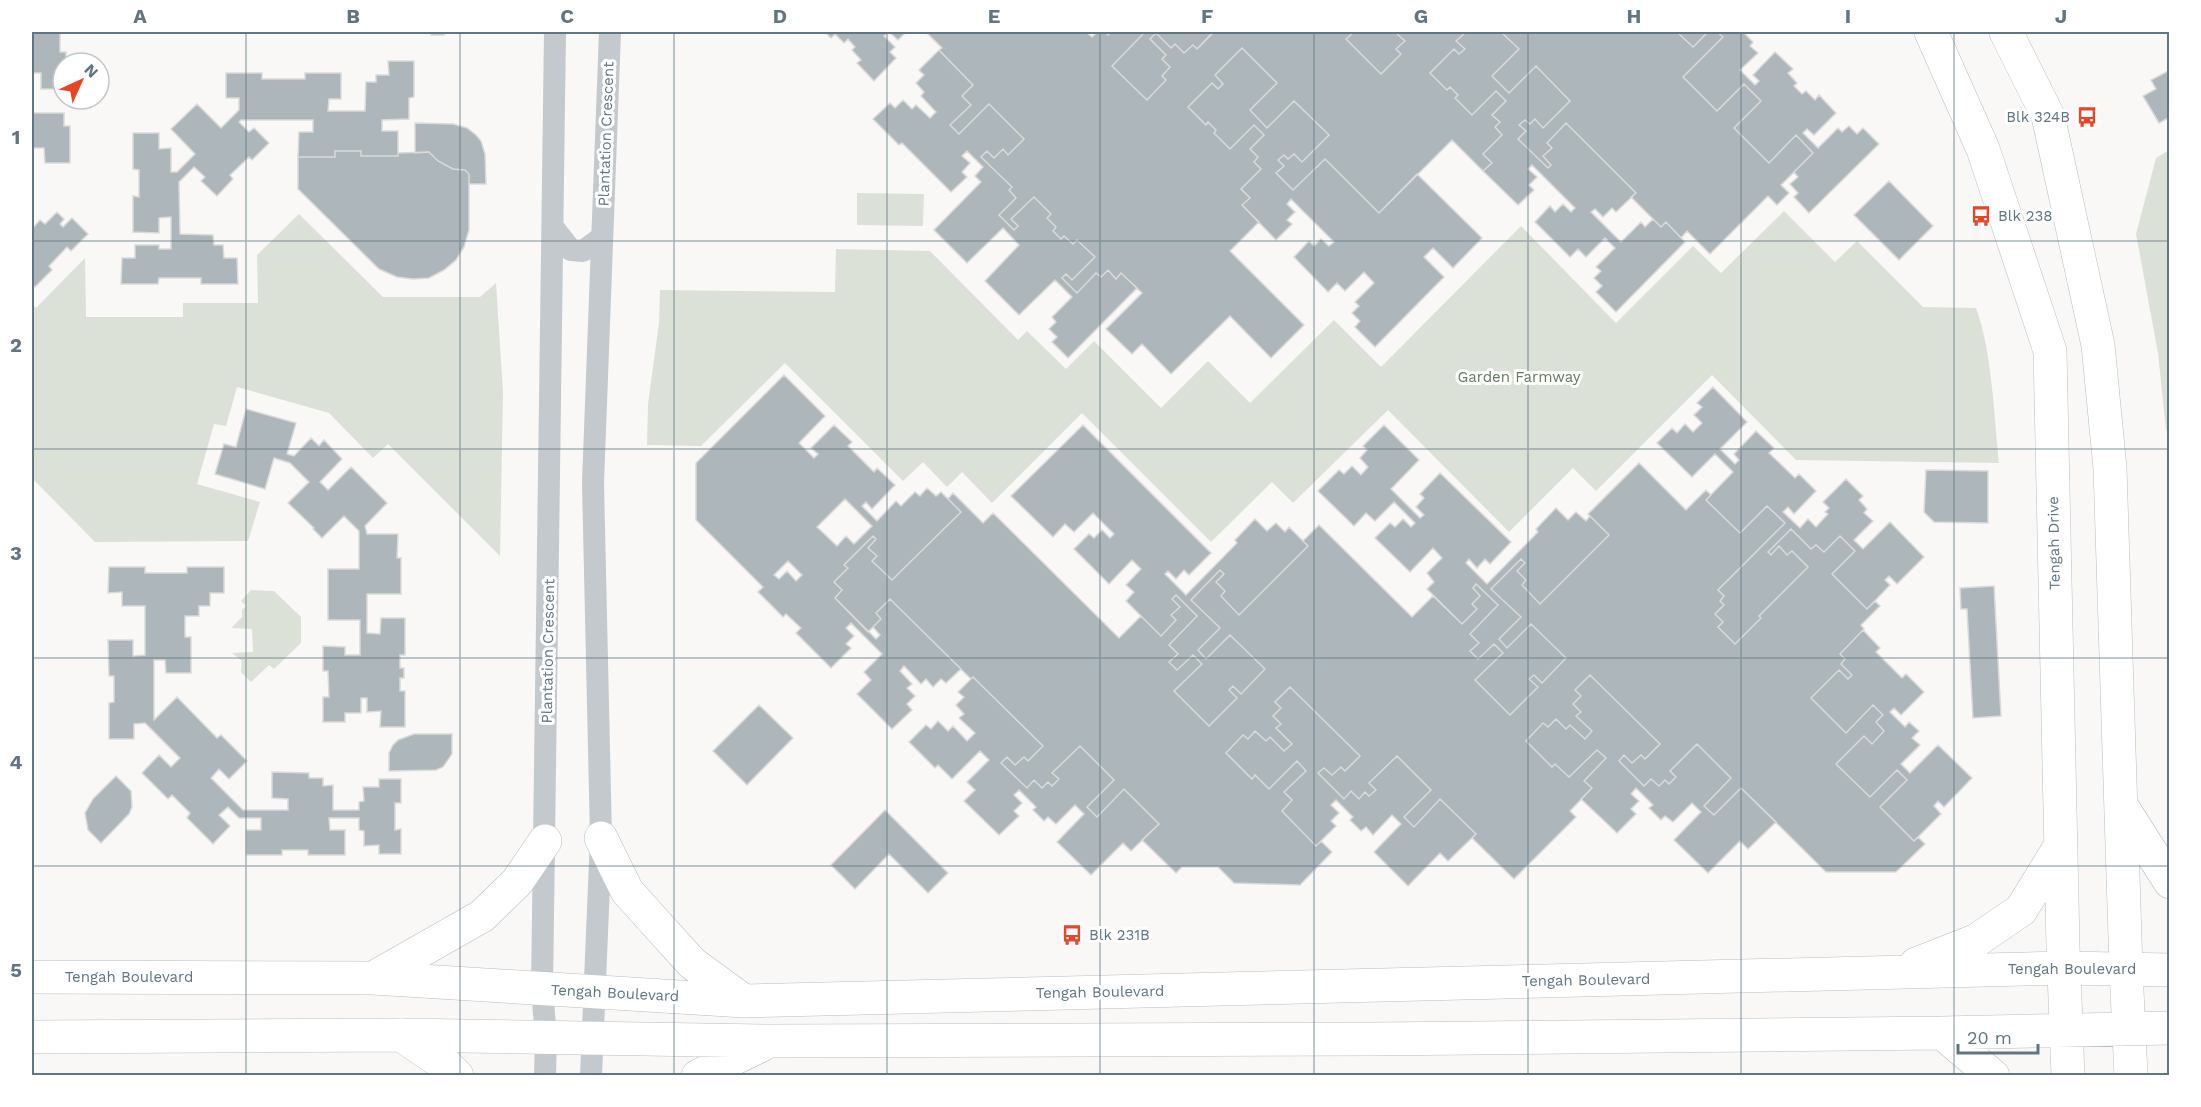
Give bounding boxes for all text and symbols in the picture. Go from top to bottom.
text: A [133,4,147,28]
text: B [346,4,360,28]
text: C [560,4,574,28]
text: D [773,4,787,28]
text: E [988,4,1000,28]
text: F [1201,4,1213,28]
text: G [1414,4,1428,28]
text: H [1627,4,1641,28]
text: I [1845,4,1851,28]
text: J [2055,4,2067,28]
north arrow [51,51,111,111]
text: N [80,60,102,82]
street label: Plantation Crescent [594,61,618,207]
bus stop icon: Blk 324B [2075,105,2099,129]
place label: Blk 324B [2006,108,2070,126]
text: 1 [12,125,20,149]
bus stop icon: Blk 238 [1969,204,1993,228]
place label: Blk 238 [1998,207,2052,225]
text: 2 [10,333,22,357]
park label: Garden Farmway [1457,368,1581,386]
street label: Tengah Drive [2044,496,2064,590]
text: 3 [10,541,22,565]
street label: Plantation Crescent [538,578,558,724]
text: 4 [10,750,23,774]
bus stop icon: Blk 231B [1060,923,1084,947]
place label: Blk 231B [1089,926,1150,944]
text: 5 [10,958,22,982]
street label: Tengah Boulevard [2008,960,2136,978]
street label: Tengah Boulevard [65,968,193,986]
street label: Tengah Boulevard [1522,970,1650,990]
street label: Tengah Boulevard [550,981,680,1005]
street label: Tengah Boulevard [1036,982,1164,1002]
scale bar [1958,1017,2038,1055]
text: 20 m [1967,1027,2012,1048]

